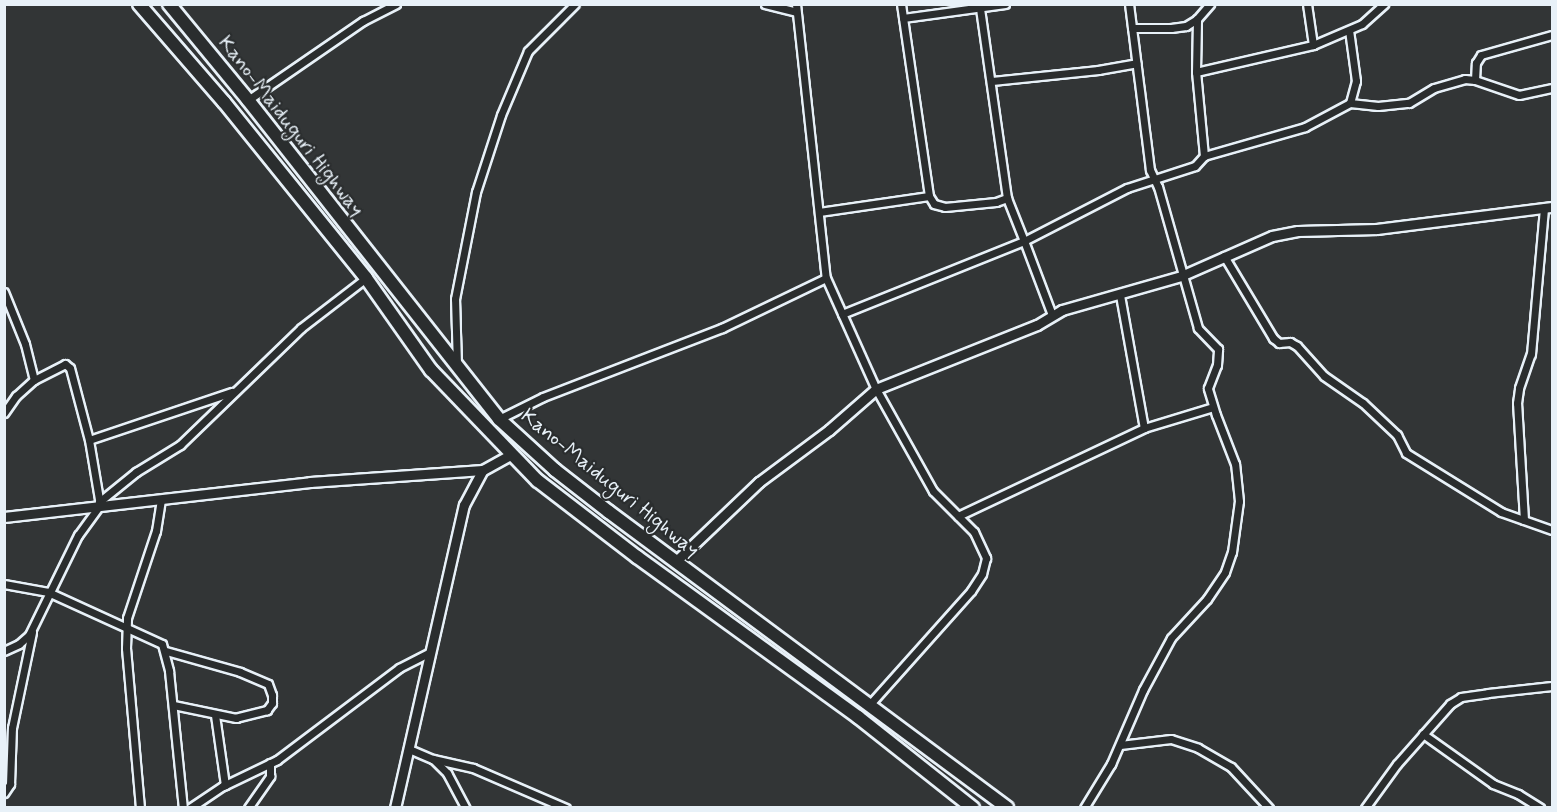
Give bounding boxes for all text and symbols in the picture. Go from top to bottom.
street label: Kano-Maiduguri Highway [212,30,370,222]
street label: Kano-Maiduguri Highway [515,403,705,563]

